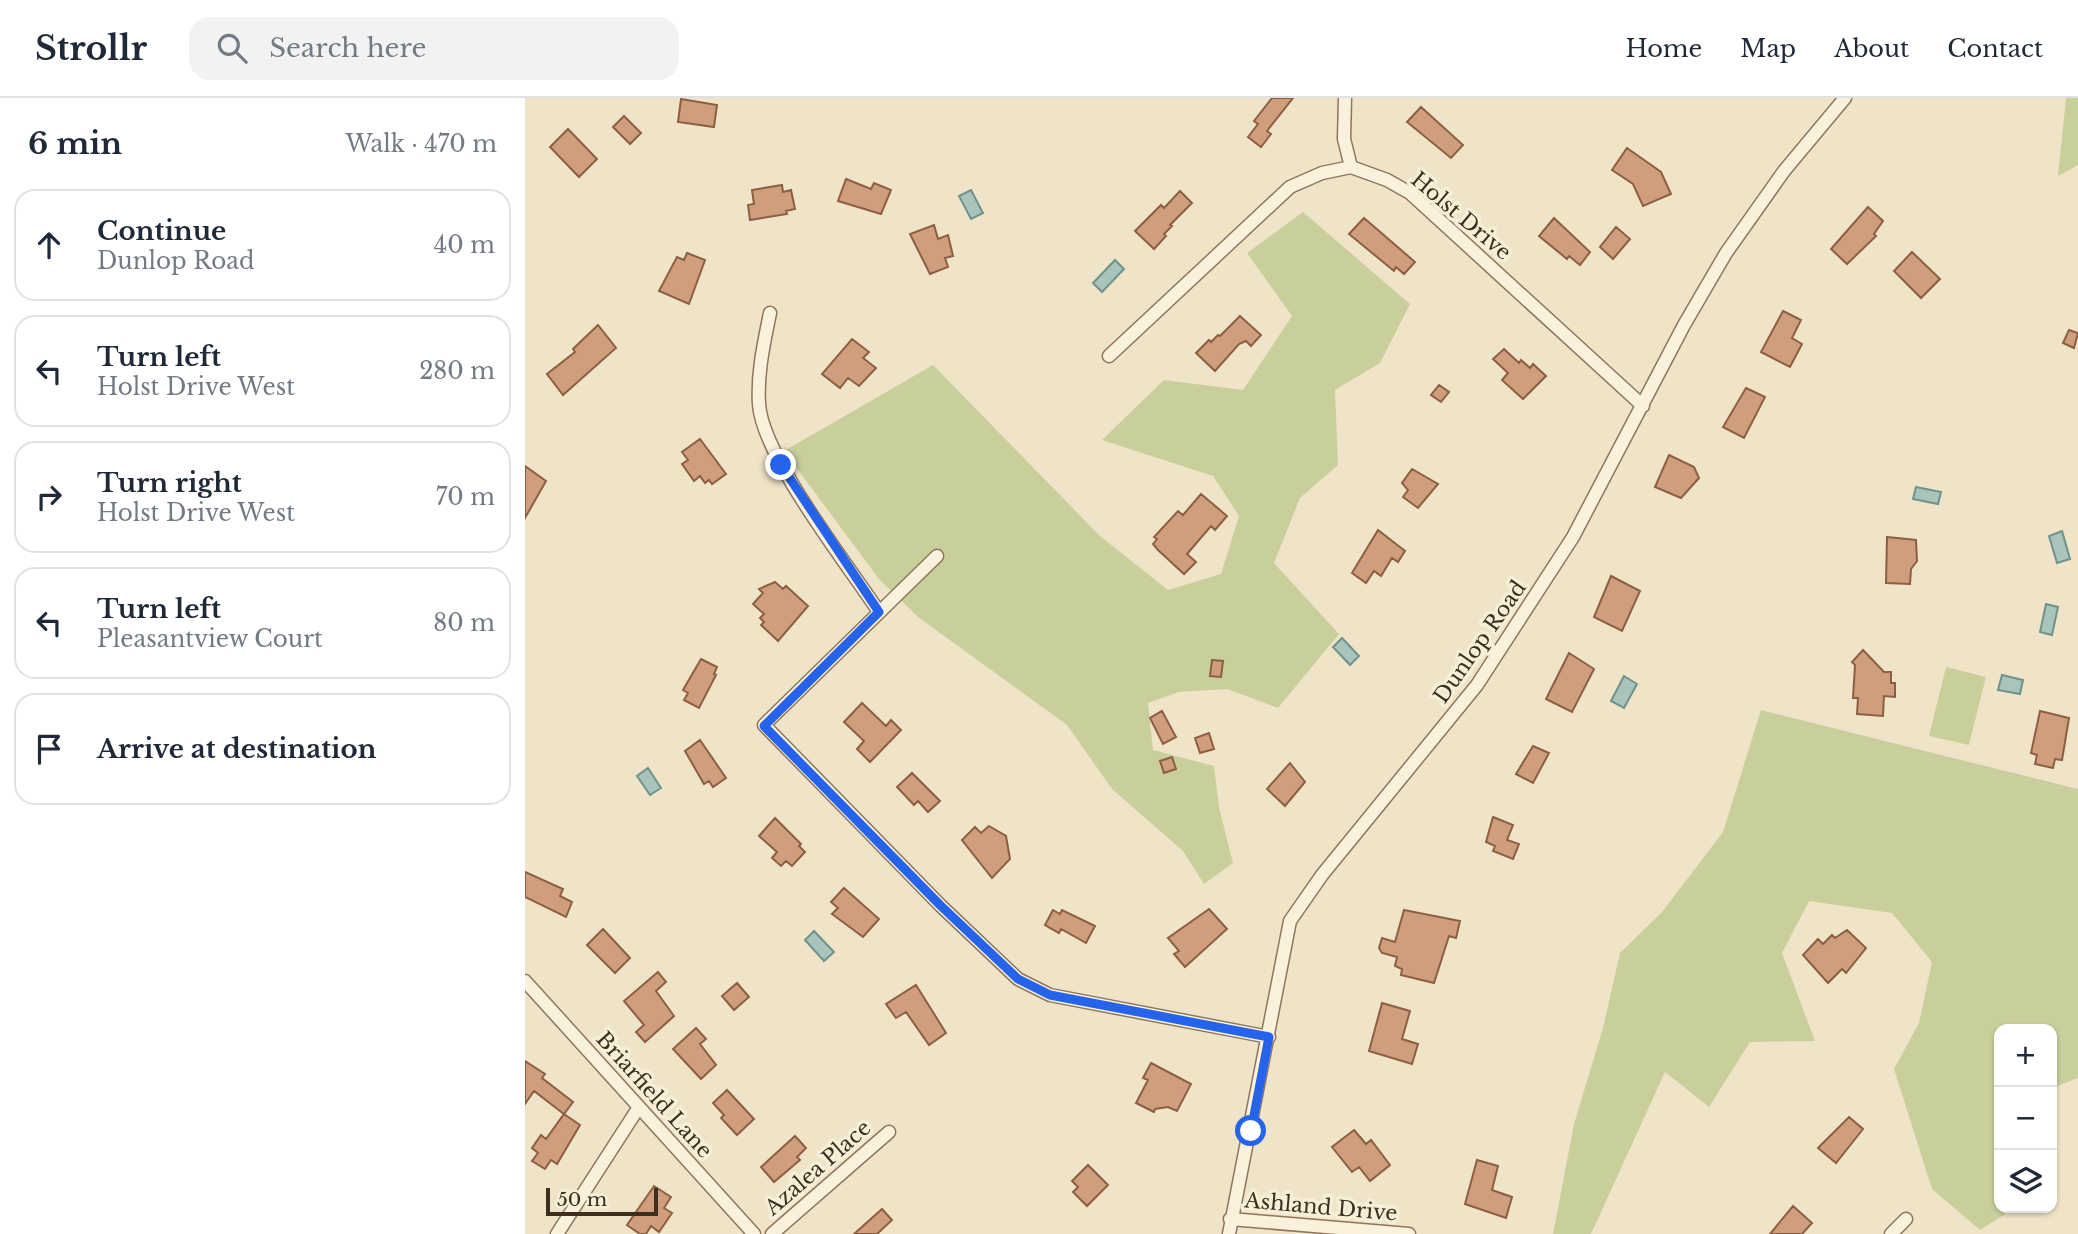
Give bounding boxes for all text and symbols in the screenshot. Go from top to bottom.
search box [189,17,679,80]
text: Strollr [35,28,147,69]
icon: search [213,29,251,67]
text: Search here [269,32,426,64]
text: Home [1626,34,1702,63]
text: Map [1740,34,1796,63]
text: About [1834,34,1909,63]
text: Contact [1947,34,2043,63]
text: 6 min [28,125,122,162]
text: Walk · 470 m [345,130,497,158]
street label: Holst Drive [1406,167,1516,265]
text: Continue [97,215,226,247]
icon: ahead [30,226,68,264]
text: 40 m [434,231,495,259]
text: Dunlop Road [97,247,255,275]
text: Turn left [97,341,221,373]
icon: left [30,352,68,390]
text: 280 m [419,357,495,385]
text: Holst Drive West [97,373,295,401]
route end [765,449,796,480]
text: Turn right [97,467,242,499]
icon: right [30,478,68,516]
text: 70 m [436,483,495,511]
text: Holst Drive West [97,499,295,527]
street label: Dunlop Road [1428,576,1532,708]
text: Turn left [97,593,221,625]
icon: left [30,604,68,642]
text: 80 m [433,609,495,637]
text: Pleasantview Court [97,625,323,653]
icon: arrive [30,730,68,768]
text: Arrive at destination [97,733,377,765]
map controls [1994,1024,2057,1213]
button: + [1994,1024,2057,1087]
street label: Briarfield Lane [590,1026,718,1164]
button: − [1994,1087,2057,1150]
street label: Azalea Place [759,1115,876,1222]
route start [1235,1115,1266,1146]
button: layers [1994,1150,2057,1213]
scale bar [546,1185,658,1217]
street label: Ashland Drive [1242,1187,1399,1227]
text: 50 m [557,1188,607,1211]

